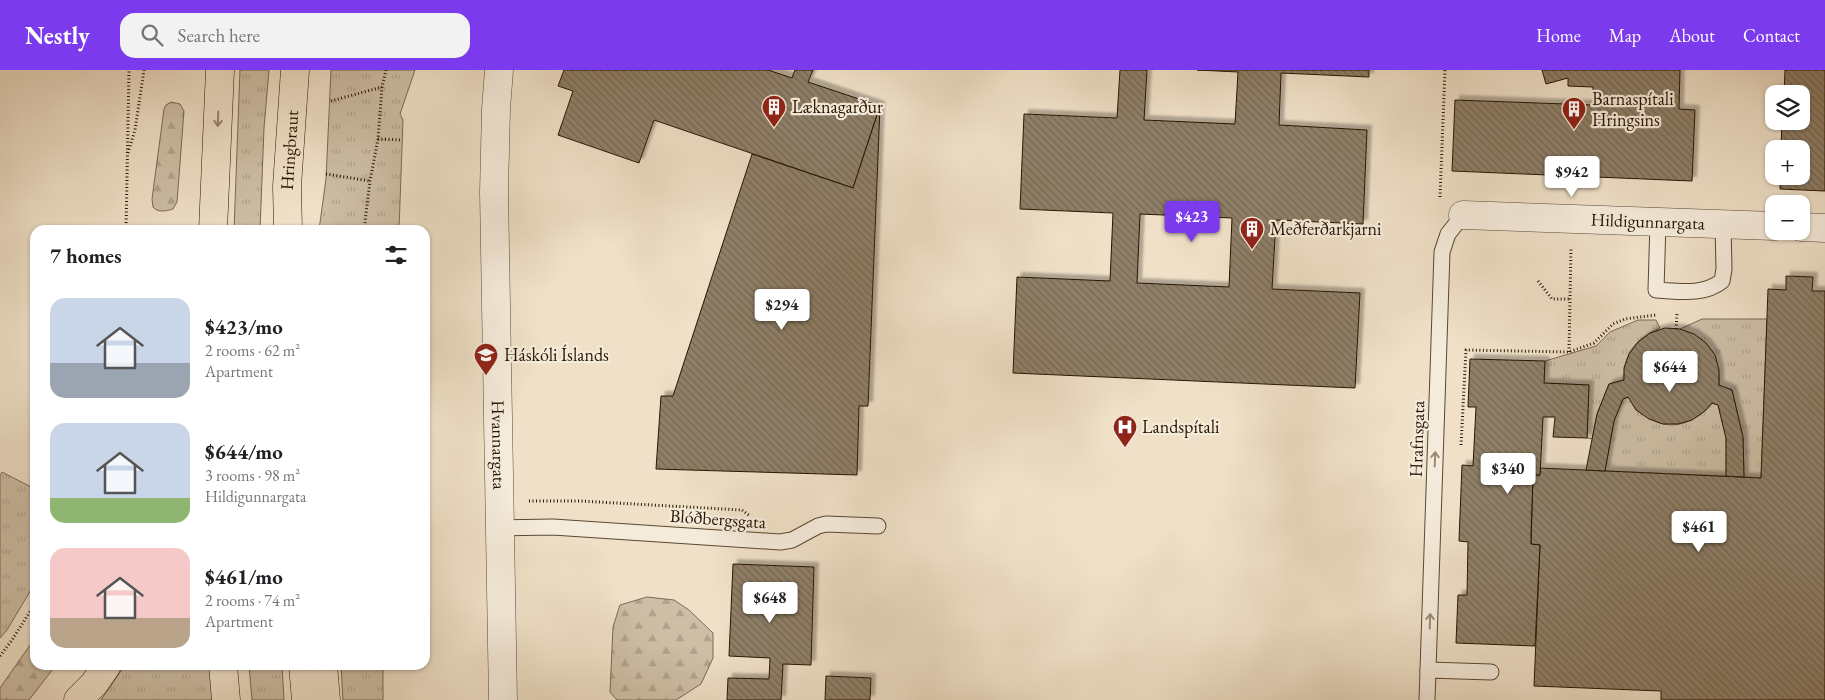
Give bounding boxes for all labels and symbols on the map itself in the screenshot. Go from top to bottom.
place label: Barnaspítali Hringsins [1592,87,1674,131]
building icon: Læknagarður [761,94,787,128]
place label: Læknagarður [792,95,883,118]
building icon: Barnaspítali Hringsins [1561,96,1587,130]
street label: Hringbraut [275,109,303,191]
one-way arrow [213,110,223,126]
pin: $942 [1542,156,1602,198]
pin: $423 [1162,200,1222,243]
street label: Hildigunnargata [1590,208,1706,235]
building icon: Meðferðarkjarni [1239,216,1265,250]
place label: Meðferðarkjarni [1270,217,1382,240]
pin: $294 [752,288,812,331]
school or university icon: Háskóli Íslands [473,342,499,376]
place label: Háskóli Íslands [504,343,609,366]
pin: $644 [1640,350,1700,393]
street label: Hrafnsgata [1404,399,1429,478]
street label: Hvannargata [487,400,511,491]
hospital icon: Landspítali [1112,414,1138,448]
place label: Landspítali [1142,415,1220,438]
one-way arrow [1430,451,1440,468]
pin: $340 [1478,452,1538,495]
street label: Blóðbergsgata [669,504,768,533]
pin: $461 [1669,510,1729,553]
pin: $648 [740,582,800,624]
one-way arrow [1425,614,1434,630]

